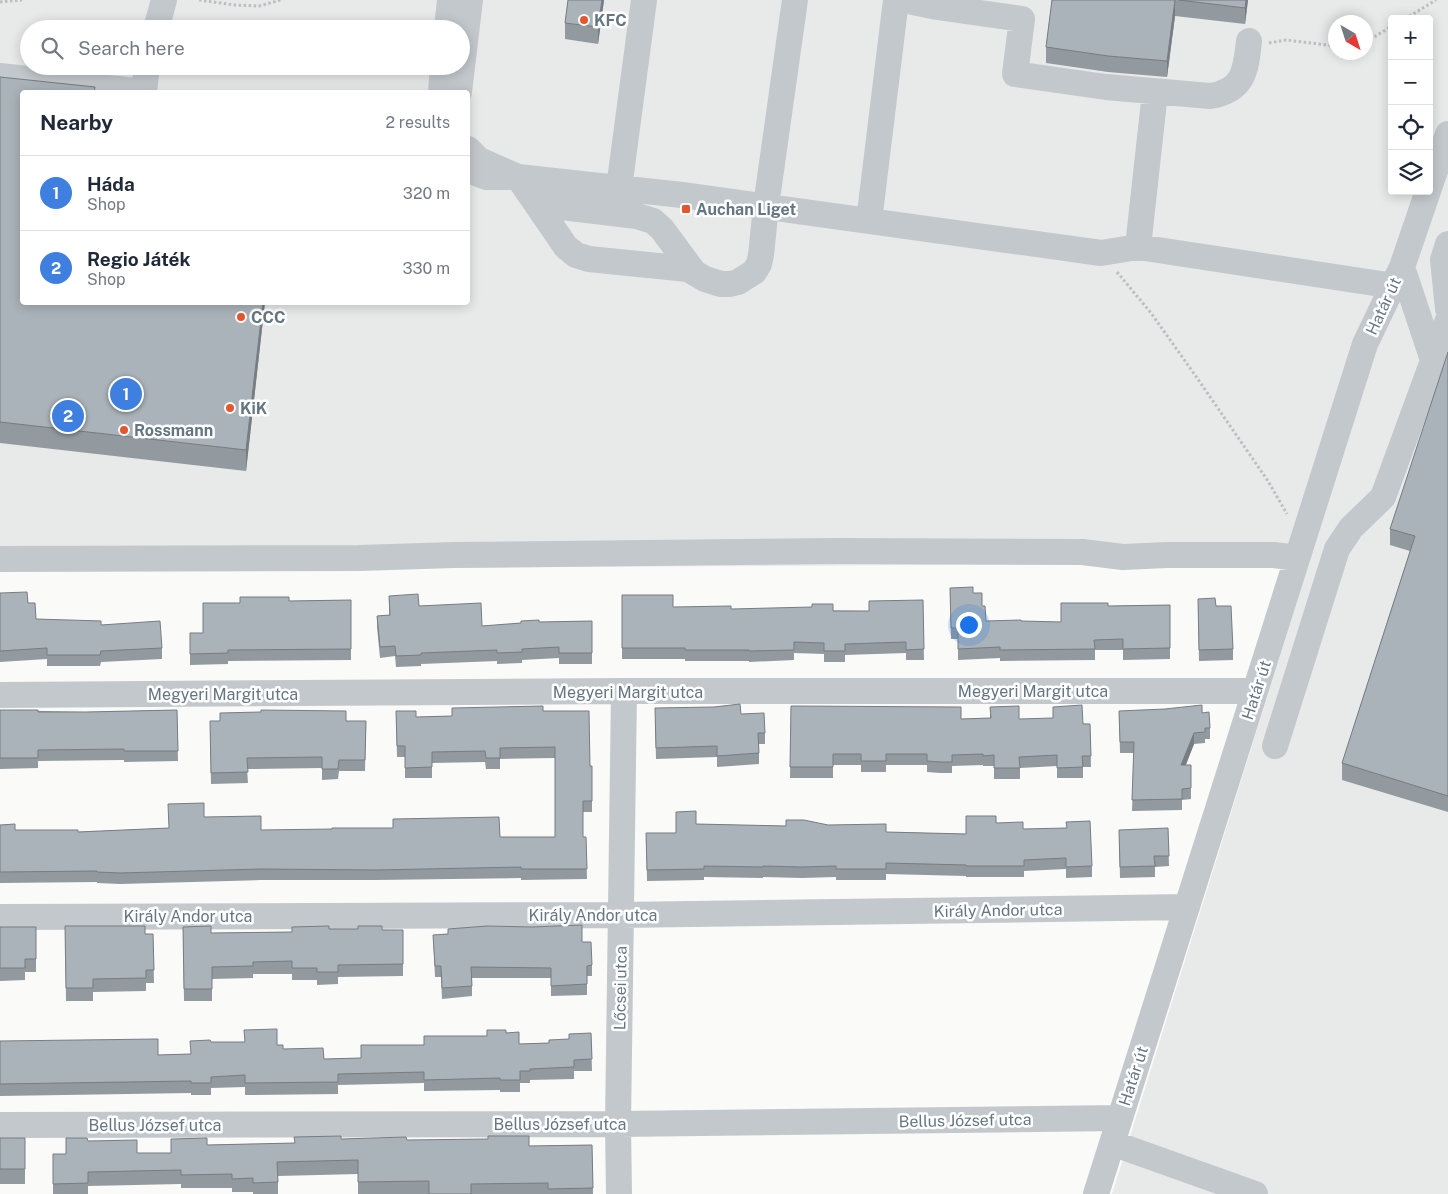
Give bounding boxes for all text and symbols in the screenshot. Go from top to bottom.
place label: KFC [594,11,627,30]
marker: KFC [578,14,590,26]
north arrow [1328,15,1373,60]
map controls [1388,15,1433,195]
button: + [1388,15,1433,60]
search box [20,20,470,75]
icon: search [38,34,66,62]
text: Search here [78,37,185,59]
button: − [1388,60,1433,105]
button: locate [1388,105,1433,150]
text: Nearby [40,110,113,135]
text: 2 results [385,113,450,132]
button: layers [1388,150,1433,195]
text: Háda [87,173,135,195]
text: 1 [53,184,59,203]
text: 320 m [403,184,450,203]
text: Shop [87,195,126,214]
place label: Auchan Liget [696,200,797,219]
marker: Auchan Liget [680,203,692,215]
text: Regio Játék [87,248,191,270]
text: 2 [51,259,61,278]
text: 330 m [403,259,450,278]
text: Shop [87,270,126,289]
street label: Határ út [1362,274,1405,338]
place label: CCC [251,308,285,327]
marker: CCC [235,311,247,323]
pin: 1 [110,375,142,413]
pin: 2 [52,397,84,435]
place label: KiK [240,399,268,418]
marker: KiK [224,402,236,414]
place label: Rossmann [134,421,213,440]
marker: Rossmann [118,424,130,436]
your location [956,612,982,638]
street label: Határ út [1238,658,1275,722]
street label: Megyeri Margit utca [958,682,1108,701]
street label: Megyeri Margit utca [553,683,703,702]
street label: Megyeri Margit utca [148,685,298,704]
street label: Király Andor utca [933,900,1063,921]
street label: Király Andor utca [529,906,657,925]
street label: Király Andor utca [124,907,252,926]
street label: Lőcsei utca [610,946,631,1030]
street label: Határ út [1115,1044,1152,1108]
street label: Bellus József utca [898,1110,1032,1131]
street label: Bellus József utca [494,1115,626,1134]
street label: Bellus József utca [89,1116,221,1135]

